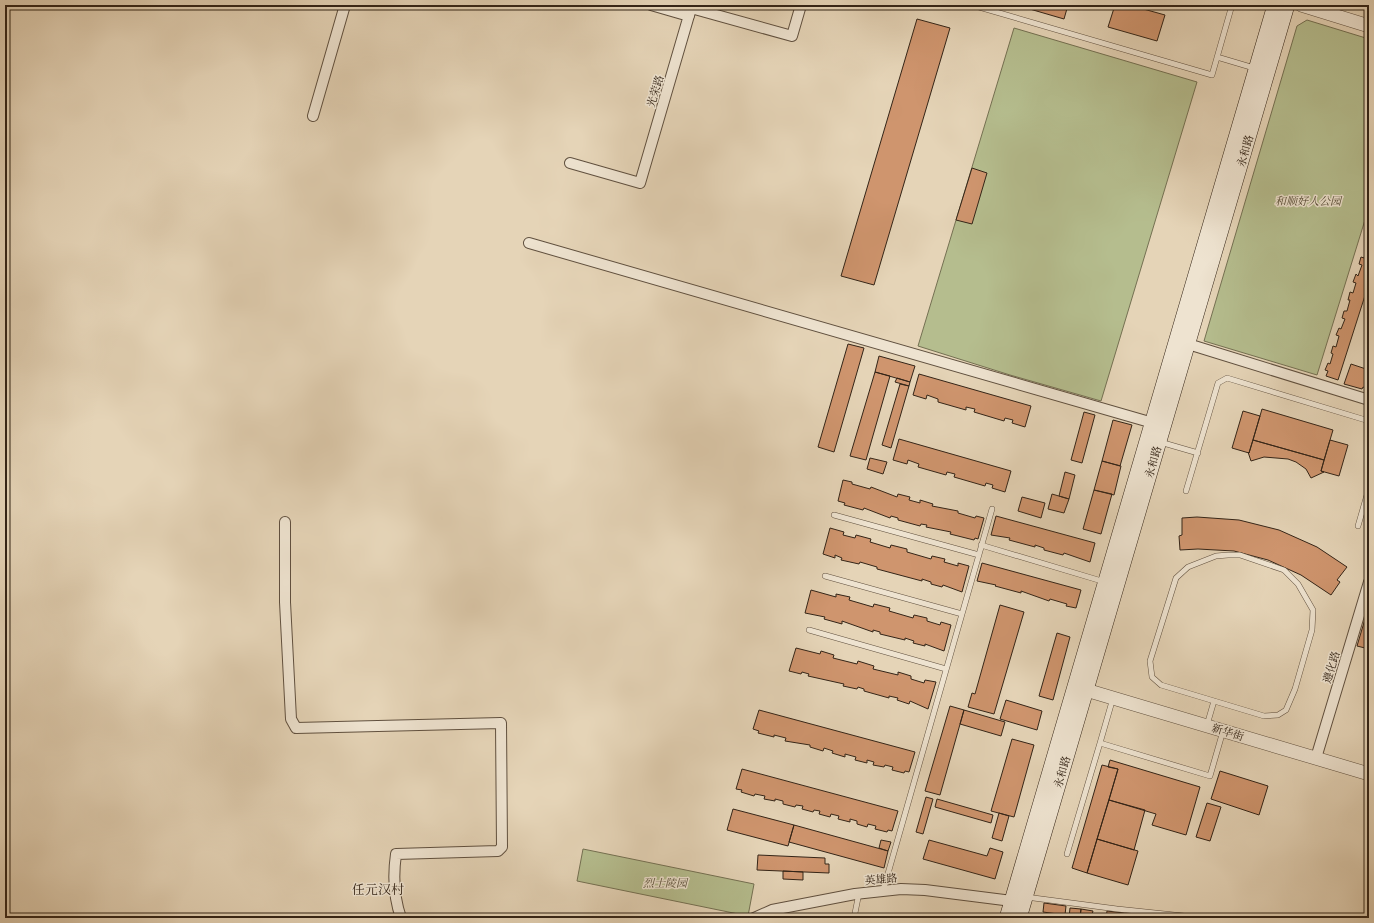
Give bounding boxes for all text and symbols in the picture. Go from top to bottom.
street label: 光荣路 [644,73,667,109]
street label: 永和路 [1235,133,1256,169]
park label: 和顺好人公园 [1275,195,1343,208]
street label: 永和路 [1143,444,1164,480]
street label: 遵化路 [1320,649,1343,685]
street label: 新华街 [1210,721,1246,744]
street label: 永和路 [1052,754,1073,790]
street label: 英雄路 [864,872,898,887]
park label: 烈士陵园 [643,877,689,890]
district label: 任元汉村 [352,883,404,897]

